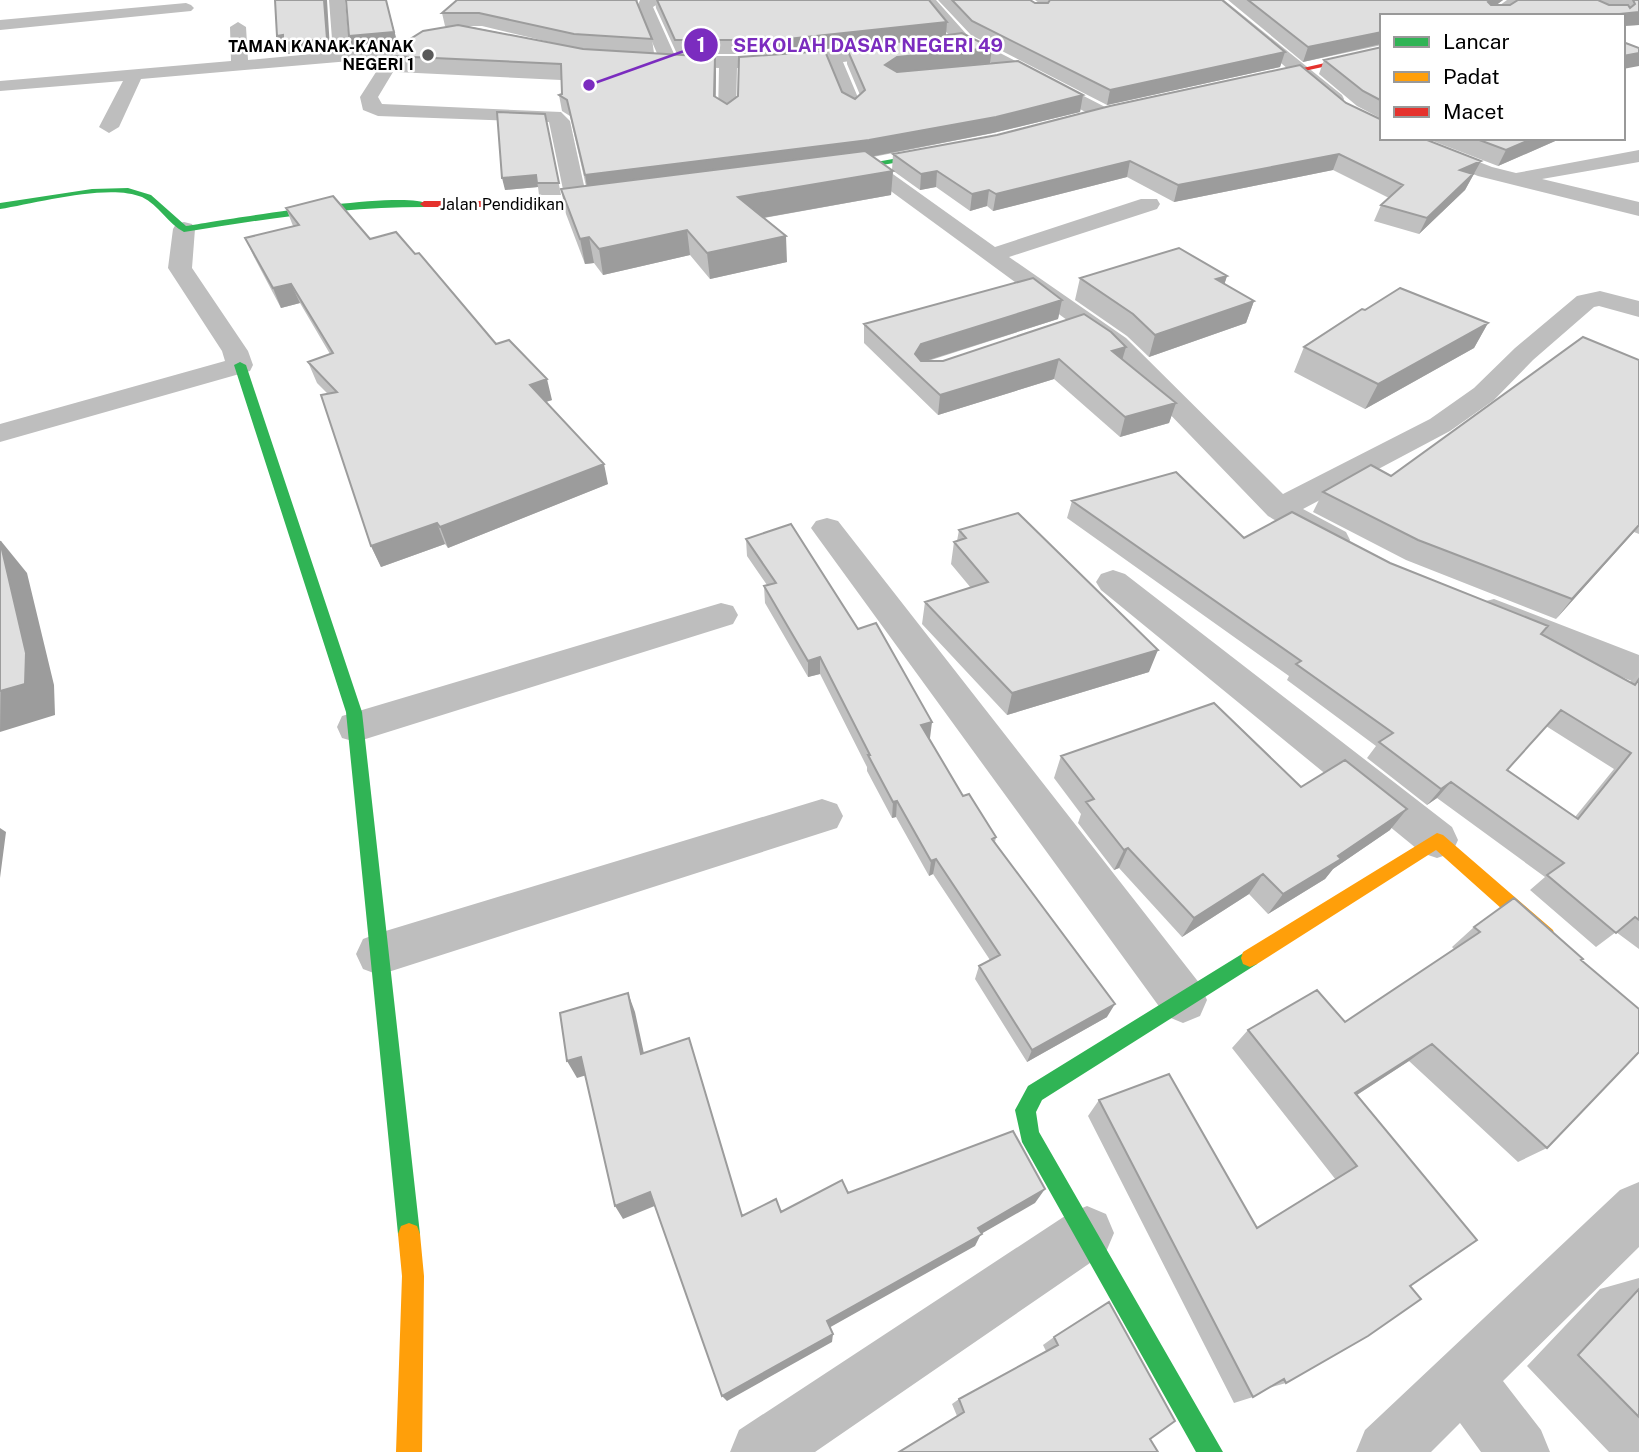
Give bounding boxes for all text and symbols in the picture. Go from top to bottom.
legend [1380,14,1625,140]
callout: SEKOLAH DASAR NEGERI 49 [684,25,1016,65]
text: Lancar [1443,29,1510,54]
text: 1 [697,32,706,57]
text: SEKOLAH DASAR NEGERI 49 [733,34,1003,56]
place label: TAMAN KANAK-KANAK NEGERI 1 [228,37,415,74]
marker: TAMAN KANAK-KANAK NEGERI 1 [420,47,436,63]
text: Padat [1443,64,1500,89]
text: Macet [1443,99,1504,124]
street label: Jalan Pendidikan [440,195,564,214]

